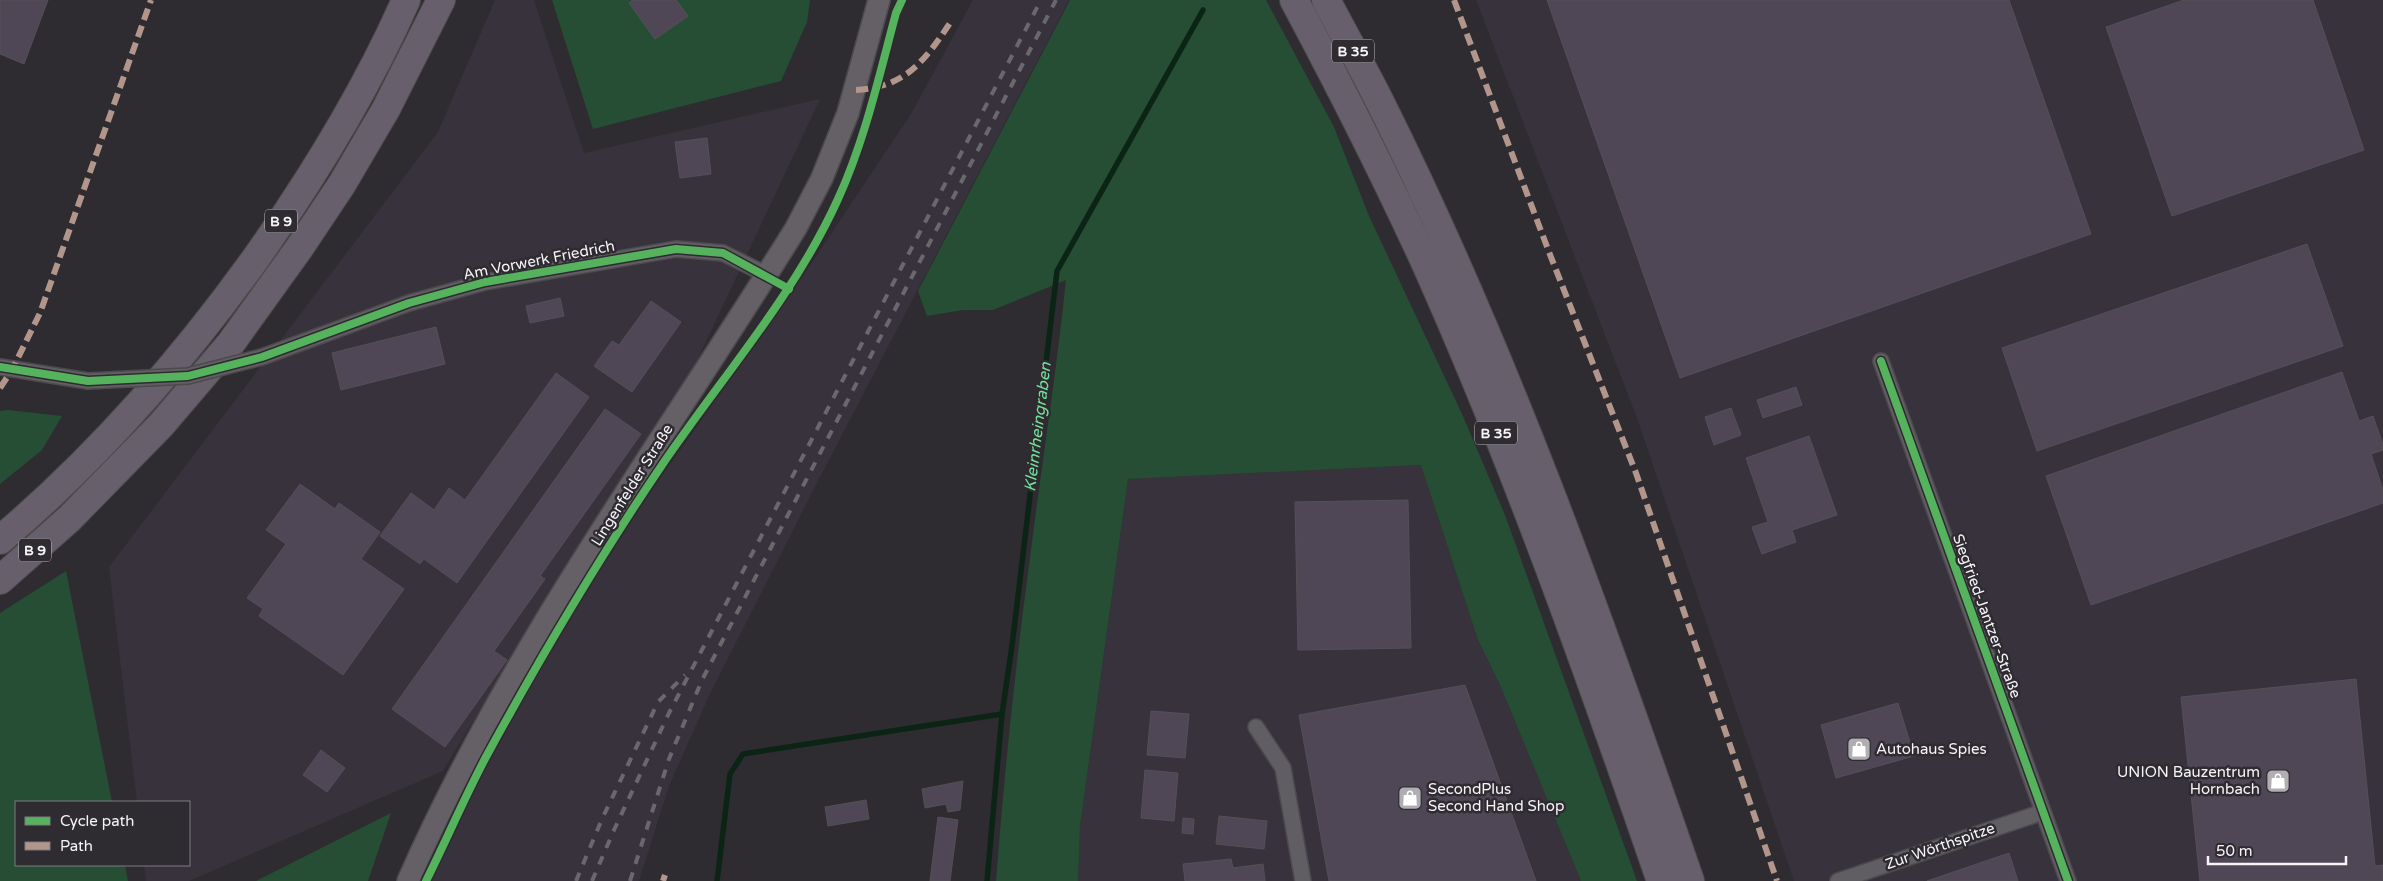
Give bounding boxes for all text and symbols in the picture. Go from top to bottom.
road number: B 35 [1332,40,1374,62]
road number: B 9 [265,210,297,232]
street label: Am Vorwerk Friedrich [462,236,616,284]
water label: Kleinrheingraben [1020,360,1056,493]
street label: Lingenfelder Straße [587,421,677,549]
road number: B 35 [1475,422,1517,444]
street label: Siegfried-Jantzer-Straße [1949,532,2025,700]
road number: B 9 [19,538,51,562]
shop icon: Autohaus Spies [1846,736,1872,762]
place label: Autohaus Spies [1876,740,1987,758]
place label: UNION Bauzentrum Hornbach [2117,763,2260,798]
shop icon: UNION Bauzentrum Hornbach [2265,768,2291,794]
place label: SecondPlus Second Hand Shop [1428,780,1564,815]
shop icon: SecondPlus Second Hand Shop [1397,785,1423,811]
legend [15,801,190,866]
text: Cycle path [60,812,134,830]
street label: Zur Wörthspitze [1883,819,1997,873]
scale bar [2208,834,2346,866]
text: Path [60,837,93,855]
text: 50 m [2216,842,2253,860]

